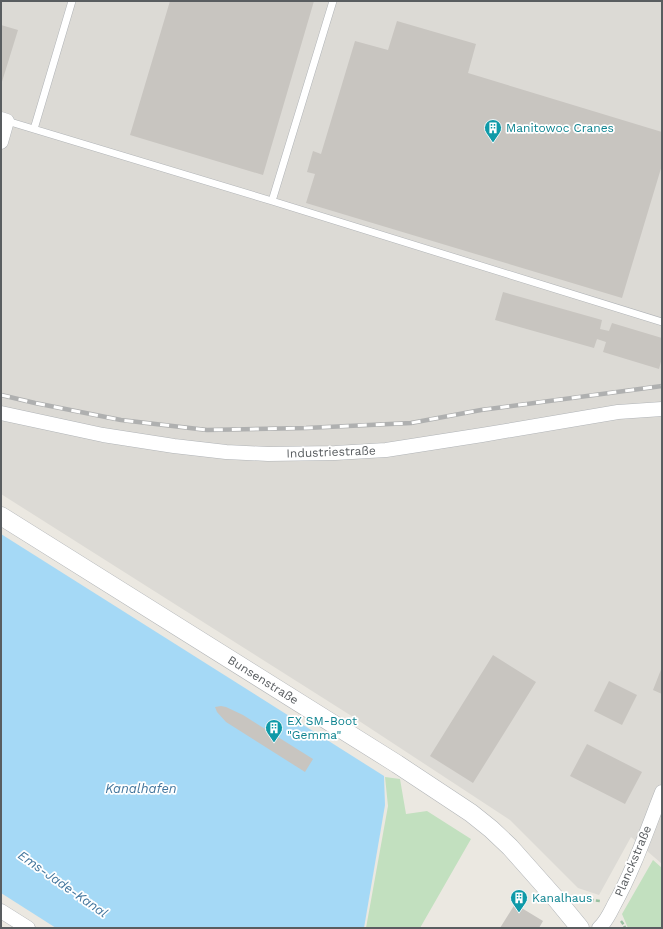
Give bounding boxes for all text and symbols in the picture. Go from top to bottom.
building icon: Manitowoc Cranes [483,118,503,143]
place label: Manitowoc Cranes [506,121,614,135]
street label: Industriestraße [286,443,376,461]
street label: Bunsenstraße [225,653,301,707]
place label: EX SM-Boot "Gemma" [287,714,357,742]
building icon: EX SM-Boot "Gemma" [264,718,284,743]
water label: Kanalhafen [105,781,177,796]
street label: Planckstraße [612,823,654,899]
water label: Ems-Jade-Kanal [15,847,111,921]
building icon: Kanalhaus [509,888,529,913]
place label: Kanalhaus [532,891,592,905]

